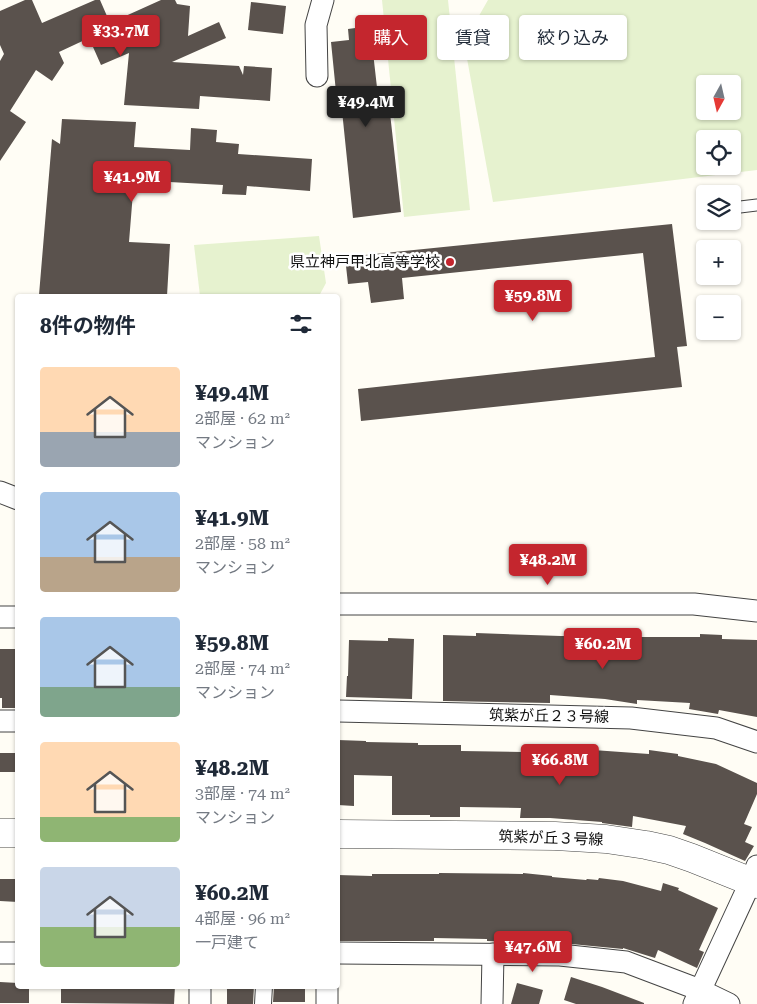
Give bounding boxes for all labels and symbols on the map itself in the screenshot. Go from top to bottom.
pin: ¥33.7M [80,15,162,57]
north arrow [696,75,741,120]
pin: ¥49.4M [325,86,407,128]
pin: ¥41.9M [91,160,173,203]
place label: 県立神戸甲北高等学校 [290,253,440,271]
marker: 県立神戸甲北高等学校 [444,256,456,268]
pin: ¥59.8M [492,280,574,322]
pin: ¥48.2M [507,544,589,586]
pin: ¥60.2M [562,628,644,670]
street label: 筑紫が丘２３号線 [489,706,609,726]
pin: ¥66.8M [519,744,601,786]
street label: 筑紫が丘３号線 [498,827,604,849]
pin: ¥47.6M [492,930,574,973]

